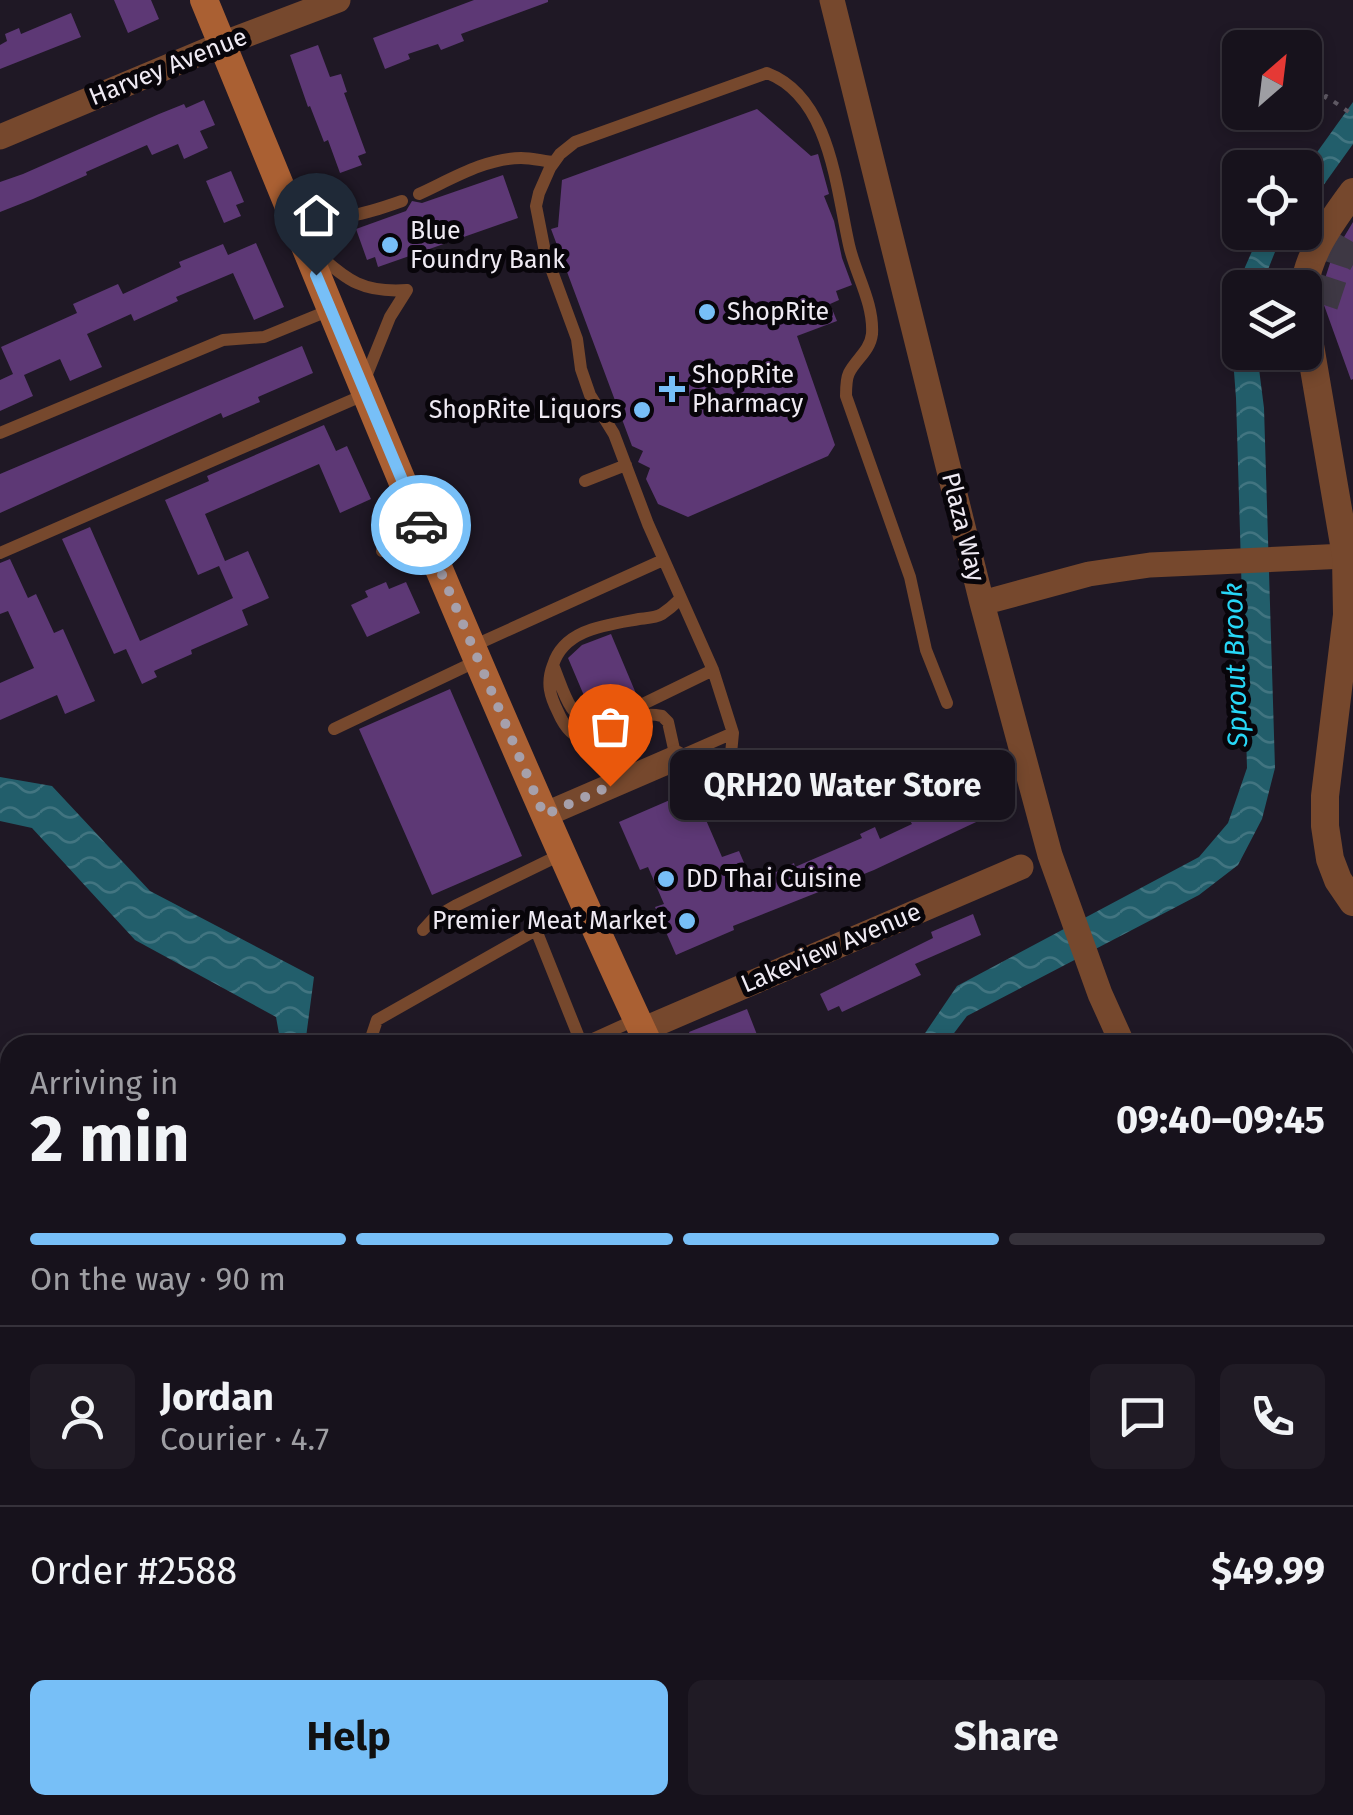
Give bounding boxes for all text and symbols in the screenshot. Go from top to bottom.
street label: Harvey Avenue [85,22,251,112]
north arrow [1222,30,1322,130]
map controls [1222,30,1322,370]
button: locate [1222,150,1322,250]
pin [274,173,359,276]
icon: home [289,188,344,243]
place label: Blue Foundry Bank [410,216,565,275]
marker: Blue Foundry Bank [379,234,401,256]
button: layers [1222,270,1322,370]
place label: ShopRite [727,297,829,327]
marker: ShopRite [696,301,718,323]
place label: ShopRite Pharmacy [692,360,804,419]
marker: ShopRite Pharmacy [661,378,683,400]
place label: ShopRite Liquors [429,395,622,425]
marker: ShopRite Liquors [631,399,653,421]
street label: Plaza Way [935,469,991,585]
courier [371,475,471,575]
icon: car [394,498,449,553]
water label: Sprout Brook [1216,582,1254,749]
pin [568,684,653,787]
icon: bag [583,699,638,754]
callout: QRH20 Water Store [670,751,1015,821]
text: QRH20 Water Store [704,766,981,804]
place label: DD Thai Cuisine [686,864,862,894]
marker: DD Thai Cuisine [655,868,677,890]
street label: Lakeview Avenue [737,897,925,999]
place label: Premier Meat Market [432,906,668,936]
marker: Premier Meat Market [676,910,698,932]
text: Arriving in [30,1064,178,1102]
text: 09:40–09:45 [1116,1097,1325,1143]
text: 2 min [30,1100,190,1178]
text: On the way · 90 m [30,1260,286,1298]
button: person [30,1364,135,1469]
button: chat [1090,1364,1195,1469]
button: phone [1220,1364,1325,1469]
text: Jordan [160,1374,274,1420]
text: Courier · 4.7 [160,1420,329,1458]
text: Order #2588 [30,1548,237,1594]
text: $49.99 [1211,1548,1325,1594]
button: Help [30,1680,668,1795]
button: Share [688,1680,1325,1795]

